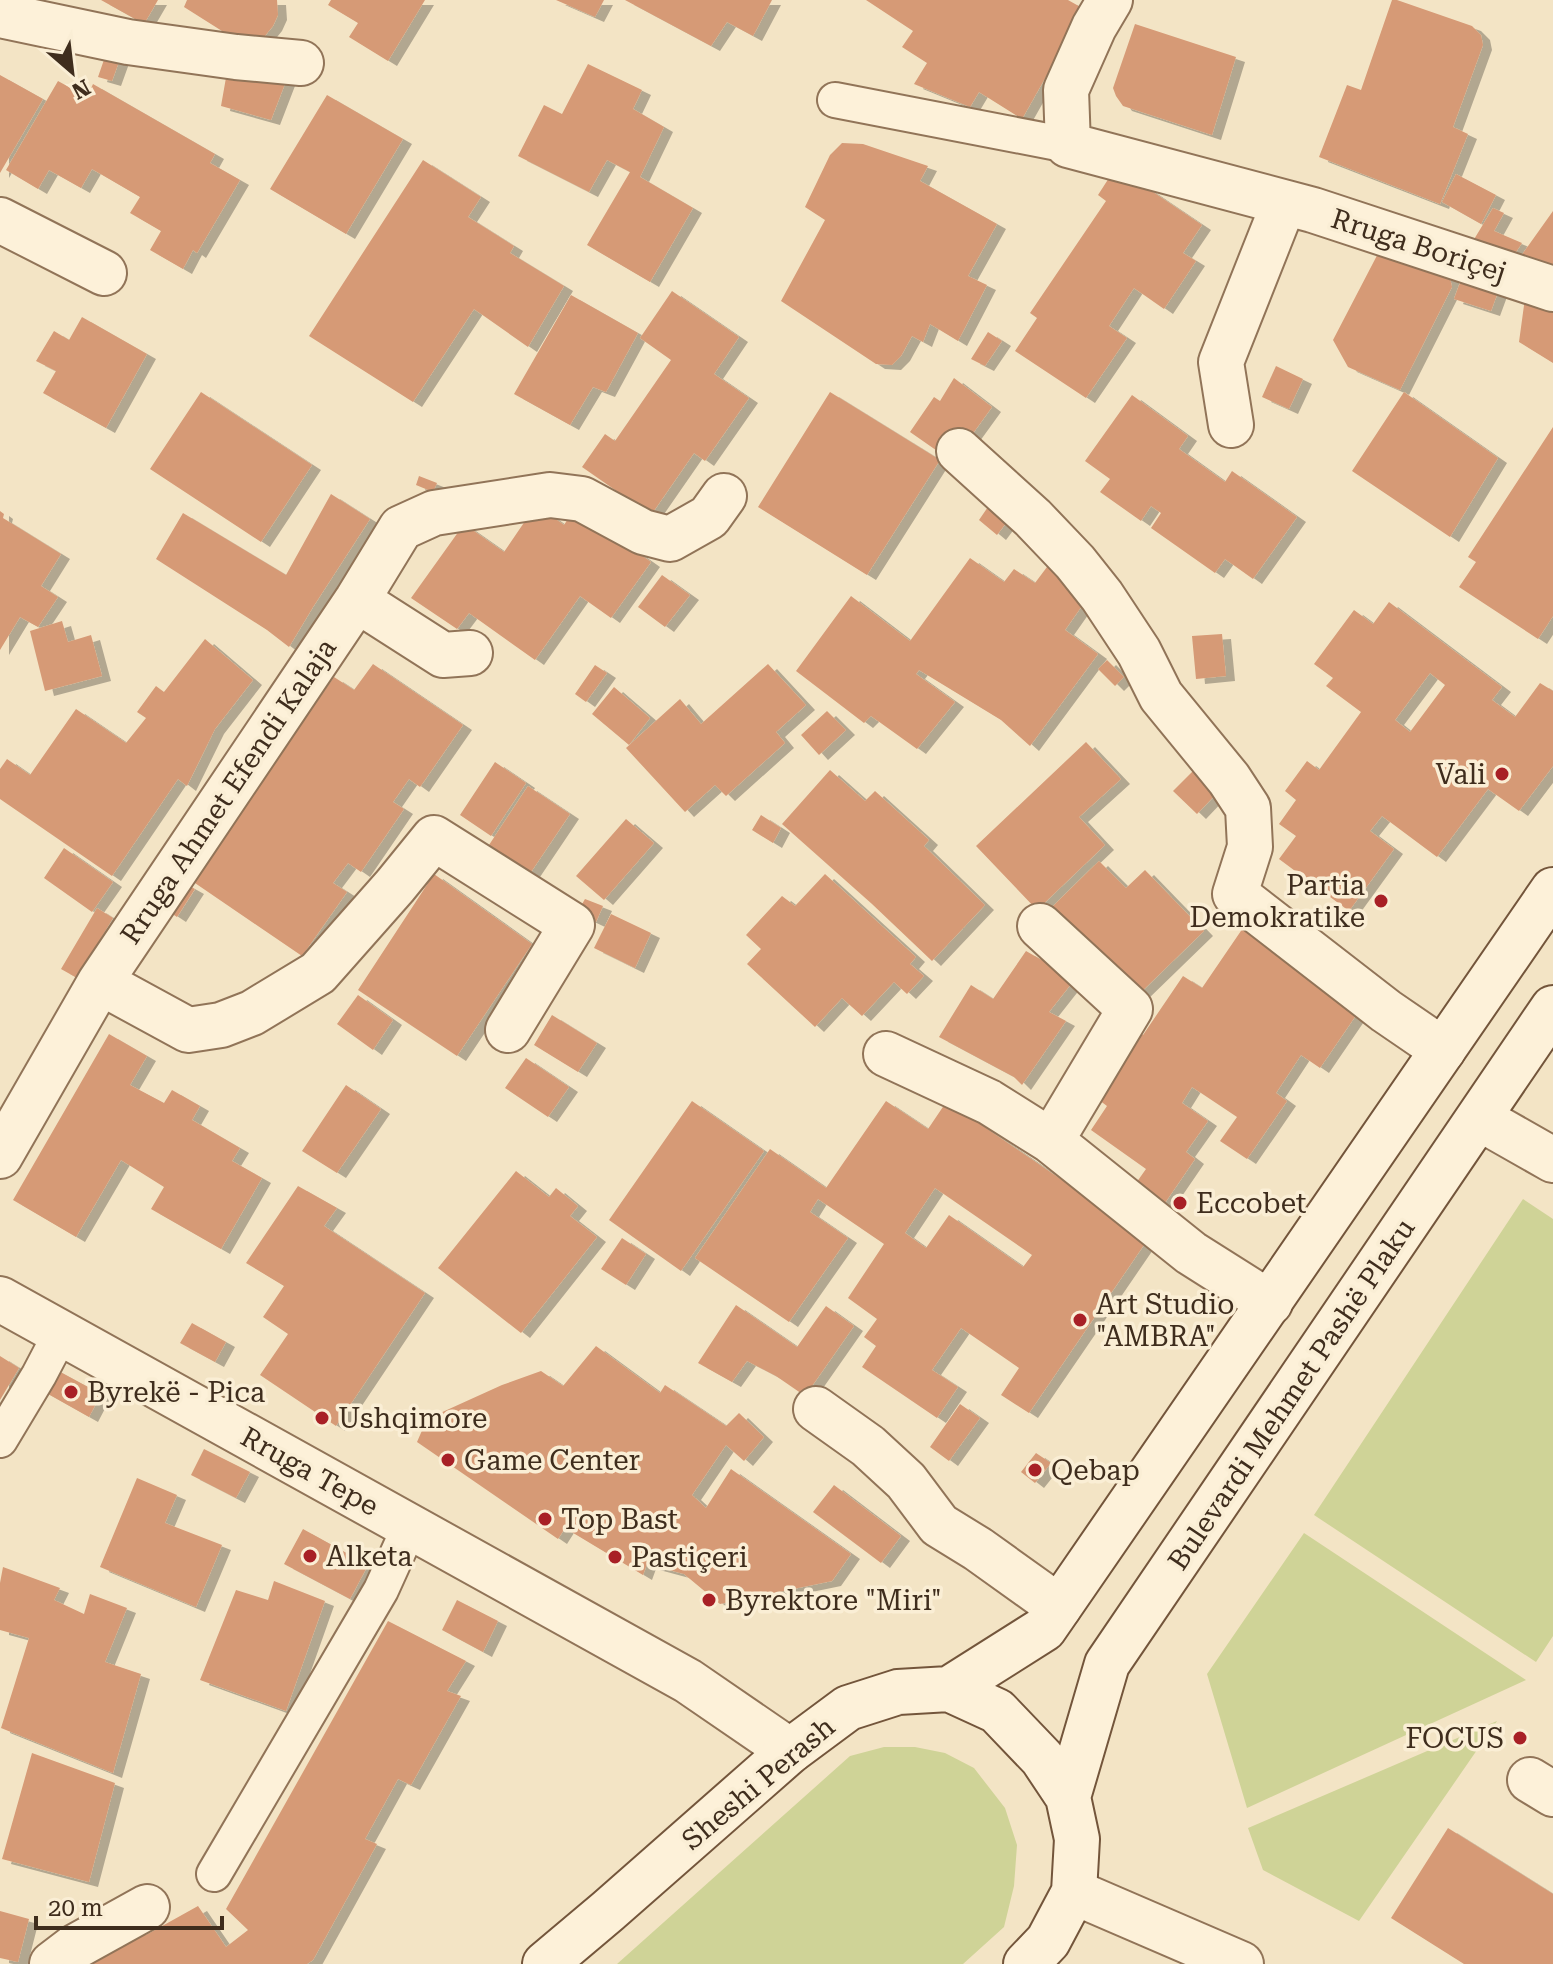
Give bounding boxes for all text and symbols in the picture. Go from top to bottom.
north arrow [32,32,112,112]
text: N [68,74,95,104]
street label: Rruga Boriçej [1327,202,1511,289]
street label: Rruga Ahmet Efendi Kalaja [114,632,343,950]
place label: Vali [1435,758,1486,791]
marker: Vali [1493,765,1511,783]
place label: Partia Demokratike [1190,869,1365,934]
marker: Partia Demokratike [1372,892,1390,910]
place label: Eccobet [1196,1187,1306,1220]
marker: Eccobet [1171,1194,1189,1212]
street label: Bulevardi Mehmet Pashë Plaku [1161,1212,1422,1576]
place label: Art Studio "AMBRA" [1096,1288,1234,1353]
marker: Art Studio "AMBRA" [1071,1311,1089,1329]
place label: Byrekë - Pica [87,1376,265,1409]
marker: Byrekë - Pica [62,1383,80,1401]
place label: Ushqimore [338,1402,488,1435]
marker: Ushqimore [313,1409,331,1427]
street label: Rruga Tepe [235,1420,384,1523]
place label: Game Center [464,1444,640,1477]
marker: Game Center [439,1451,457,1469]
place label: Qebap [1051,1454,1140,1487]
marker: Qebap [1026,1461,1044,1479]
place label: Top Bast [561,1503,678,1536]
marker: Top Bast [536,1510,554,1528]
place label: Alketa [326,1540,412,1573]
place label: Pastiçeri [631,1541,748,1574]
marker: Alketa [301,1547,319,1565]
marker: Pastiçeri [606,1548,624,1566]
place label: Byrektore "Miri" [725,1584,942,1617]
marker: Byrektore "Miri" [700,1591,718,1609]
street label: Sheshi Perash [675,1710,841,1857]
place label: FOCUS [1405,1722,1504,1755]
marker: FOCUS [1511,1729,1529,1747]
scale bar [36,1880,222,1930]
text: 20 m [48,1894,103,1922]

